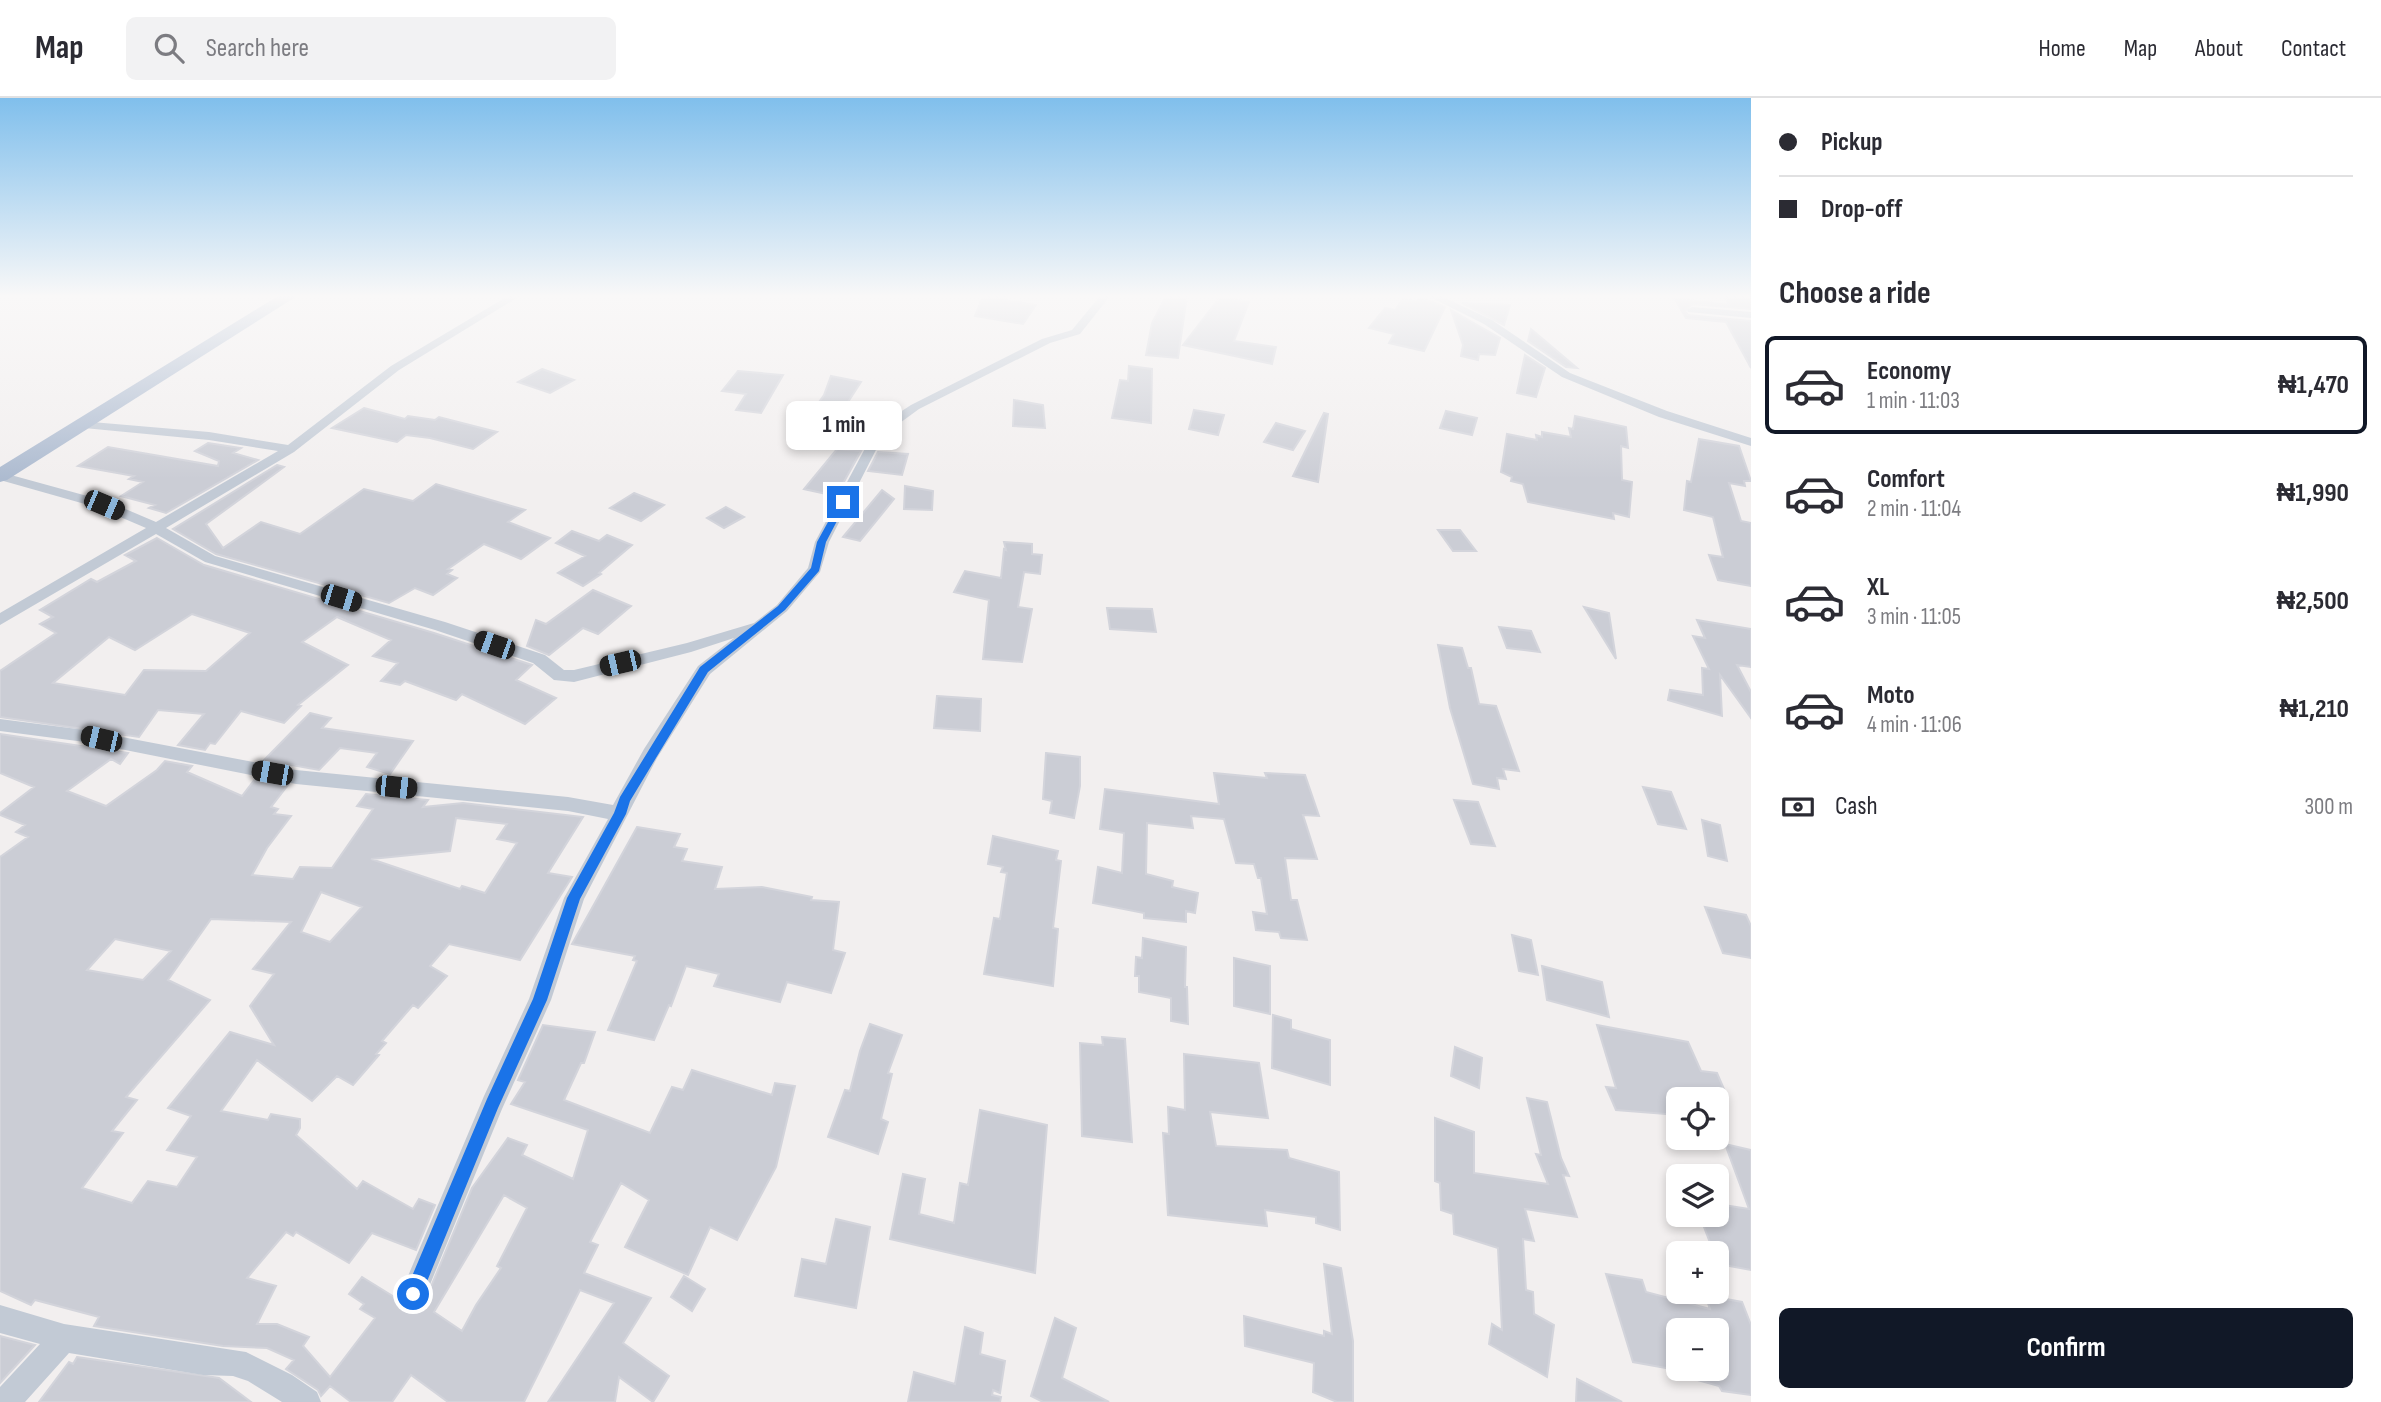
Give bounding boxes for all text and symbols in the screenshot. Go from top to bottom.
search box [126,17,616,80]
text: Map [35,28,84,68]
icon: search [150,29,188,67]
text: Search here [206,33,309,64]
text: Home [2038,34,2086,63]
text: Map [2124,34,2157,63]
text: About [2195,34,2243,63]
text: Contact [2281,34,2346,63]
text: Pickup [1821,127,1883,158]
text: Drop-off [1821,194,1902,225]
text: Choose a ride [1779,274,1931,313]
icon: car [1783,354,1846,417]
text: Economy [1867,356,1951,387]
text: ₦1,470 [2278,370,2349,401]
text: 1 min · 11:03 [1867,387,1960,415]
callout: 1 min [785,400,901,450]
text: 1 min [823,411,865,439]
icon: car [1783,462,1846,525]
text: Comfort [1867,464,1945,495]
text: ₦1,990 [2277,478,2349,509]
route end [827,486,859,518]
car [81,487,128,523]
text: 2 min · 11:04 [1867,495,1961,523]
icon: car [1783,570,1846,633]
text: XL [1867,572,1889,603]
car [318,582,365,614]
text: ₦2,500 [2276,586,2349,617]
text: 3 min · 11:05 [1867,603,1961,631]
car [471,628,518,662]
car [598,648,643,678]
icon: car [1783,678,1846,741]
text: Moto [1867,680,1915,711]
text: ₦1,210 [2279,694,2349,725]
text: 4 min · 11:06 [1867,711,1962,739]
car [79,724,124,754]
car [250,759,295,787]
car [375,774,418,800]
icon: cash [1779,788,1817,826]
text: Cash [1835,791,1878,822]
text: 300 m [2304,793,2353,821]
map controls [1666,1087,1729,1381]
button: locate [1666,1087,1729,1150]
button: layers [1666,1164,1729,1227]
button: + [1666,1241,1729,1304]
route start [397,1278,429,1310]
button: Confirm [1779,1308,2353,1388]
button: − [1666,1318,1729,1381]

